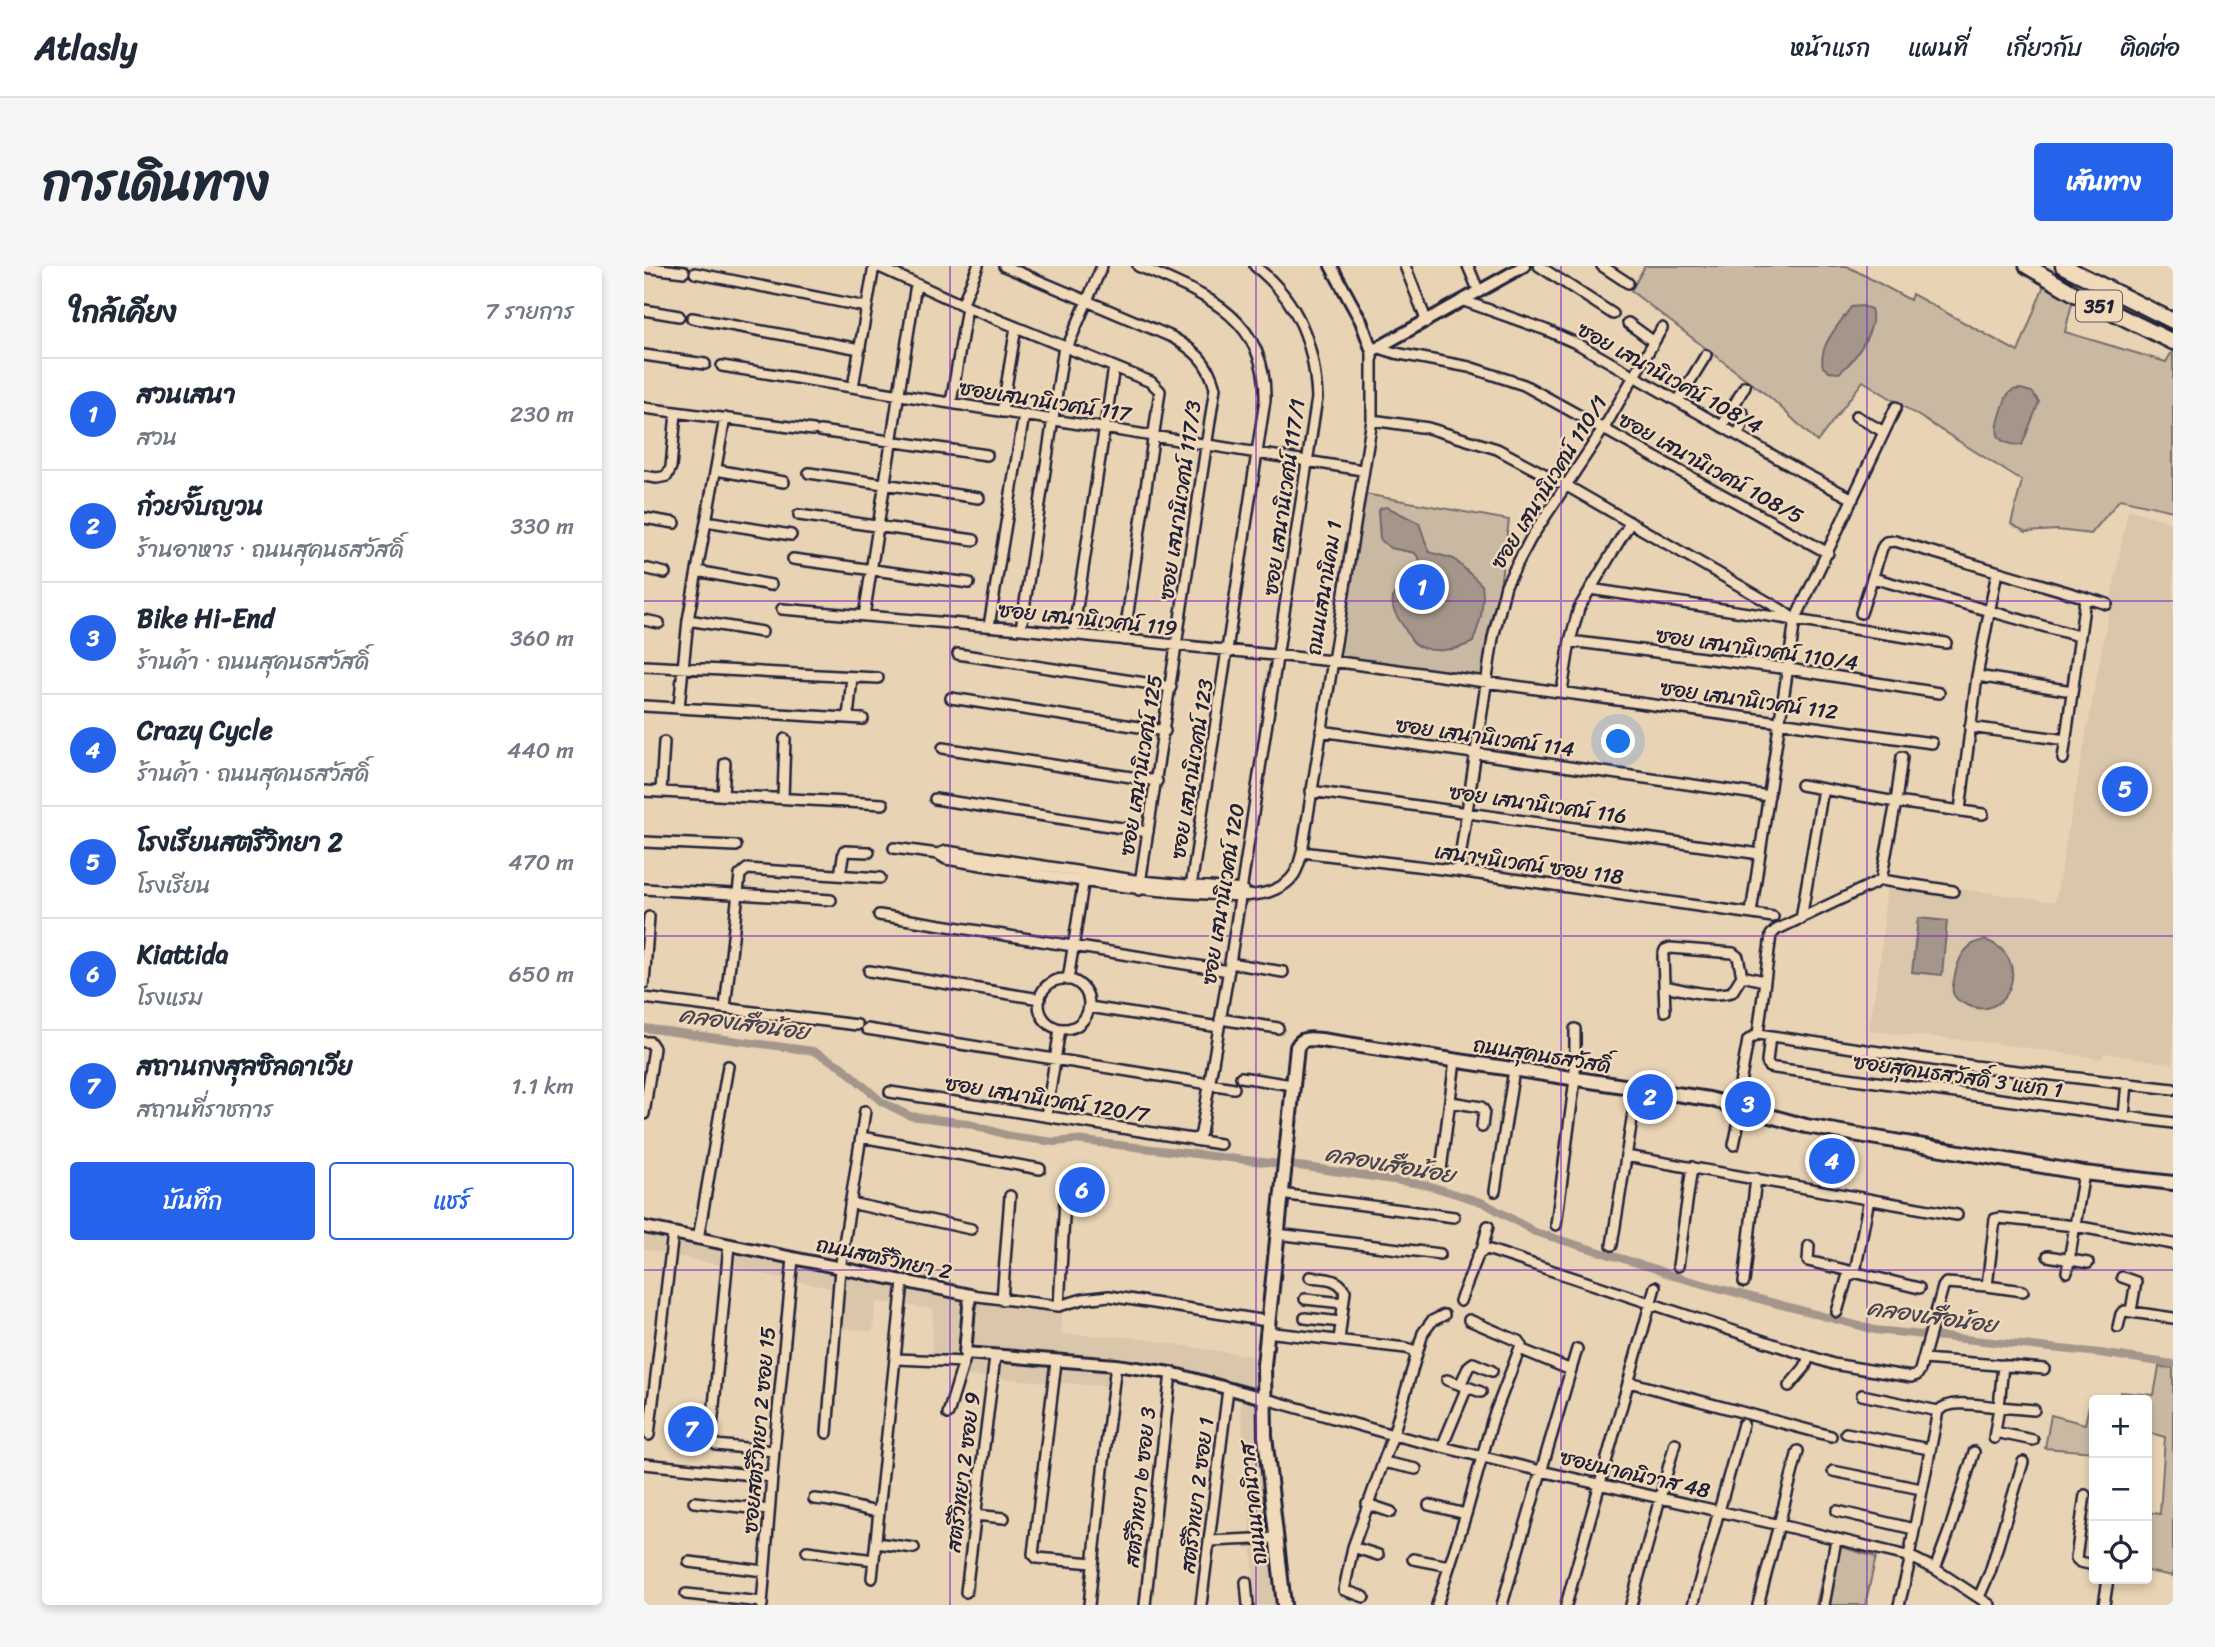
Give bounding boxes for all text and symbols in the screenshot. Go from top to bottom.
text: Atlasly [35,19,137,77]
text: หน้าแรก [1790,27,1870,69]
text: แผนที่ [1908,27,1968,69]
text: เกี่ยวกับ [2006,27,2082,69]
text: ติดต่อ [2120,27,2180,69]
text: การเดินทาง [42,139,269,226]
button: เส้นทาง [2034,143,2173,221]
text: ใกล้เคียง [70,285,177,339]
road number: 351 [2076,290,2122,322]
text: 7 รายการ [485,291,574,332]
street label: ซอย เสนานิเวศน์ 108/4 [1570,311,1770,445]
street label: ซอยเสนานิเวศน์ 117 [956,369,1136,434]
text: สวนเสนา [137,371,236,417]
street label: ซอย เสนานิเวศน์ 110/1 [1480,387,1618,577]
text: 1 [88,394,98,435]
text: 230 m [510,394,574,435]
street label: ซอย เสนานิเวศน์ 117/1 [1251,396,1317,598]
street label: ซอย เสนานิเวศน์ 117/3 [1147,397,1213,602]
street label: ซอย เสนานิเวศน์ 108/5 [1611,401,1811,535]
text: สวน [137,417,177,458]
text: ก๋วยจั๊บญวน [137,483,264,529]
text: 2 [86,506,100,547]
text: 330 m [511,506,574,547]
street label: ถนนเสนานิคม 1 [1295,518,1353,658]
text: ร้านอาหาร · ถนนสุคนธสวัสดิ์ [137,529,404,570]
pin: 1 [1399,561,1445,613]
street label: ซอย เสนานิเวศน์ 119 [997,591,1179,647]
text: Bike Hi-End [137,595,274,641]
street label: ซอย เสนานิเวศน์ 110/4 [1653,616,1861,682]
text: 3 [87,618,99,659]
text: 360 m [510,618,574,659]
text: ร้านค้า · ถนนสุคนธสวัสดิ์ [137,641,369,682]
street label: ซอย เสนานิเวศน์ 112 [1658,669,1840,731]
street label: ซอย เสนานิเวศน์ 125 [1108,672,1174,858]
street label: ซอย เสนานิเวศน์ 123 [1159,676,1225,862]
street label: ซอย เสนานิเวศน์ 114 [1393,706,1577,768]
text: Crazy Cycle [137,707,273,753]
your location [1601,724,1635,758]
text: 4 [86,730,100,771]
text: 440 m [507,730,574,771]
text: ร้านค้า · ถนนสุคนธสวัสดิ์ [137,753,369,794]
pin: 5 [2102,763,2148,815]
street label: ซอย เสนานิเวศน์ 116 [1447,773,1629,835]
street label: ซอย เสนานิเวศน์ 120 [1190,801,1256,987]
text: โรงเรียนสตรีวิทยา 2 [137,819,343,865]
street label: เสนาฯนิเวศน์ ซอย 118 [1432,832,1626,896]
text: 5 [86,842,100,883]
text: 470 m [508,842,574,883]
text: โรงเรียน [137,865,211,906]
text: Kiattida [137,931,228,977]
text: 6 [86,954,100,995]
text: 650 m [509,954,574,995]
text: โรงแรม [137,977,203,1018]
water label: คลองเสือน้อย [676,994,815,1053]
street label: ถนนสุคนธสวัสดิ์ [1470,1025,1619,1085]
street label: ซอยสุคนธสวัสดิ์ 3 แยก 1 [1851,1042,2065,1110]
text: สถานกงสุลซิลดาเวีย [137,1043,353,1089]
street label: ซอย เสนานิเวศน์ 120/7 [942,1064,1154,1134]
text: 7 [86,1066,100,1107]
text: 1.1 km [511,1066,574,1107]
pin: 2 [1627,1071,1673,1123]
pin: 3 [1725,1078,1771,1130]
text: สถานที่ราชการ [137,1089,273,1130]
water label: คลองเสือน้อย [1322,1133,1461,1197]
pin: 4 [1809,1135,1855,1187]
button: บันทึก [70,1162,315,1240]
button: แชร์ [329,1162,574,1240]
pin: 6 [1059,1164,1105,1216]
street label: ถนนสตรีวิทยา 2 [813,1225,955,1291]
water label: คลองเสือน้อย [1864,1287,2003,1346]
street label: ซอยสตรีวิทยา 2 ซอย 15 [731,1325,787,1535]
street label: สตรีวิทยา 2 ซอย 9 [934,1390,992,1555]
map controls [2089,1395,2152,1584]
button: + [2089,1395,2152,1458]
pin: 7 [668,1403,714,1455]
street label: สตรีวิทยา ๒ ซอย 3 [1113,1405,1167,1570]
street label: สตรีวิทยา 2 ซอย 1 [1168,1415,1225,1576]
street label: ถนนนาคนิวาส [1227,1437,1278,1567]
street label: ซอยนาคนิวาส 48 [1556,1438,1714,1510]
button: − [2089,1458,2152,1521]
button: locate [2089,1521,2152,1584]

